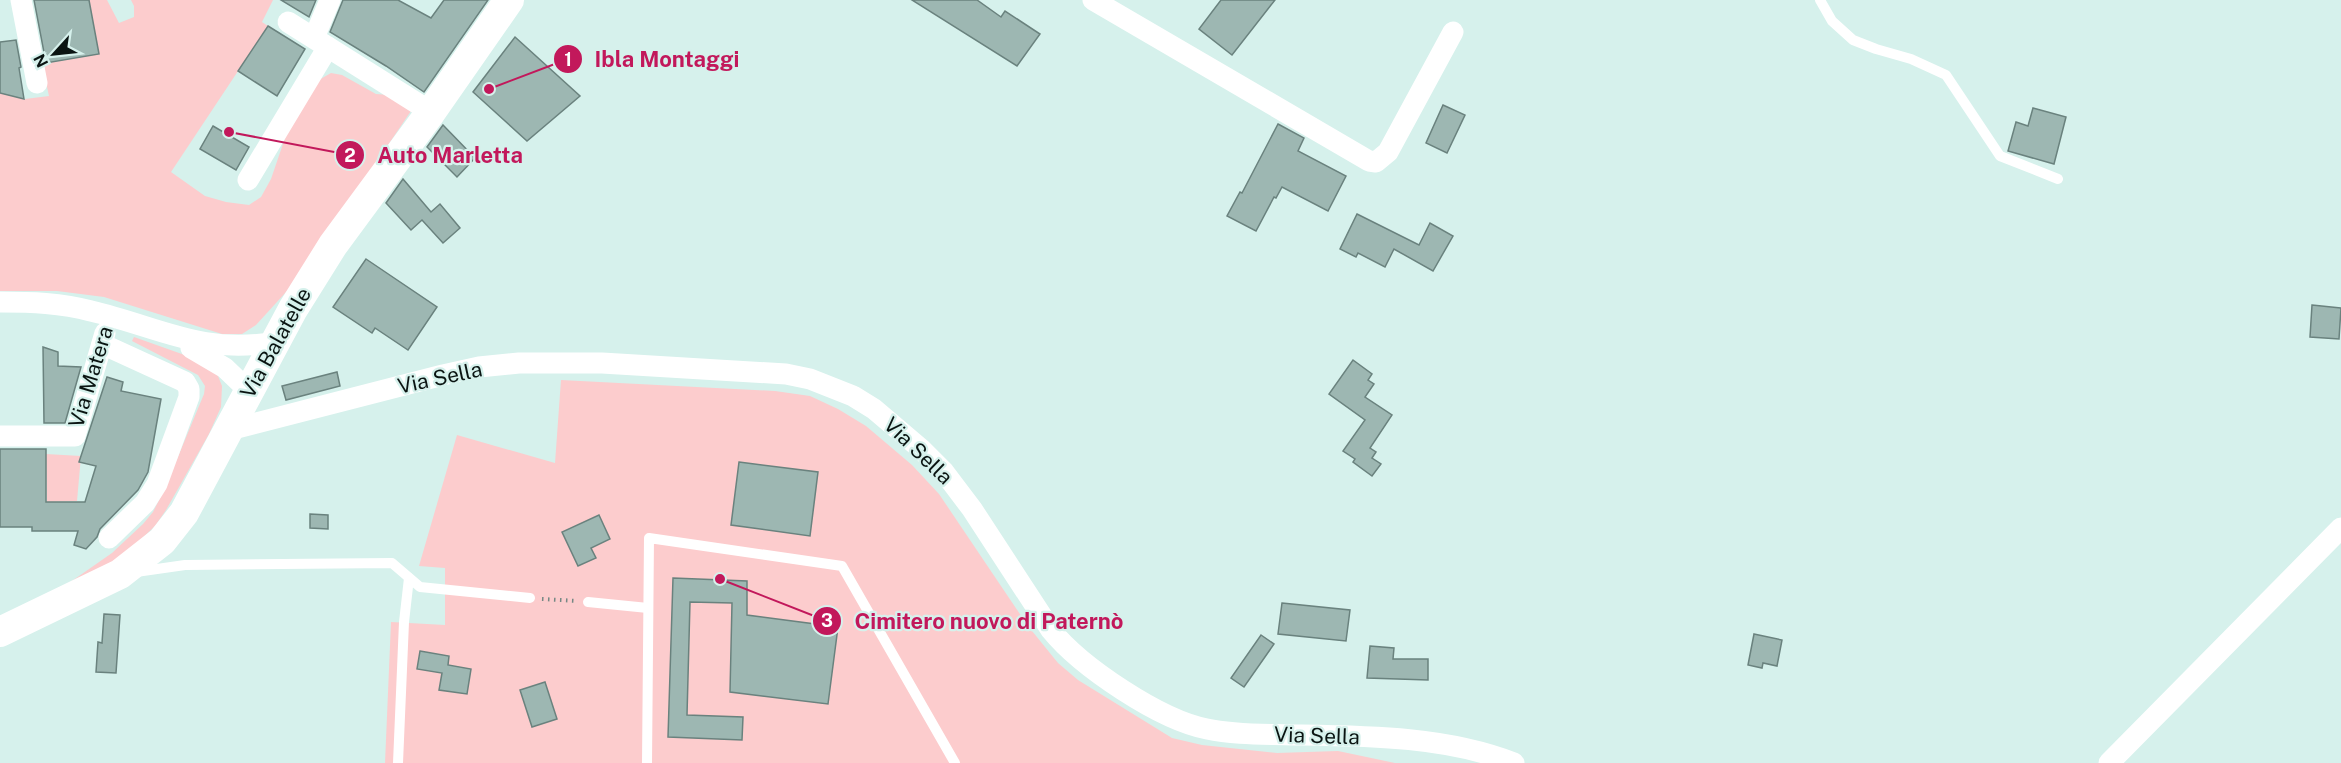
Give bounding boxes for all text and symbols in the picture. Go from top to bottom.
north arrow [24,24,84,84]
callout: Ibla Montaggi [553,39,751,79]
text: Ibla Montaggi [595,46,739,72]
text: 1 [564,49,572,70]
text: N [30,51,52,70]
callout: Auto Marletta [335,135,535,175]
text: Auto Marletta [377,142,523,168]
text: 2 [344,145,356,166]
street label: Via Balatelle [235,283,316,402]
street label: Via Matera [63,323,118,431]
street label: Via Sella [395,356,485,399]
street label: Via Sella [879,412,958,489]
callout: Cimitero nuovo di Paternò [812,601,1136,641]
text: Cimitero nuovo di Paternò [854,608,1124,634]
text: 3 [821,610,833,631]
street label: Via Sella [1274,722,1360,749]

